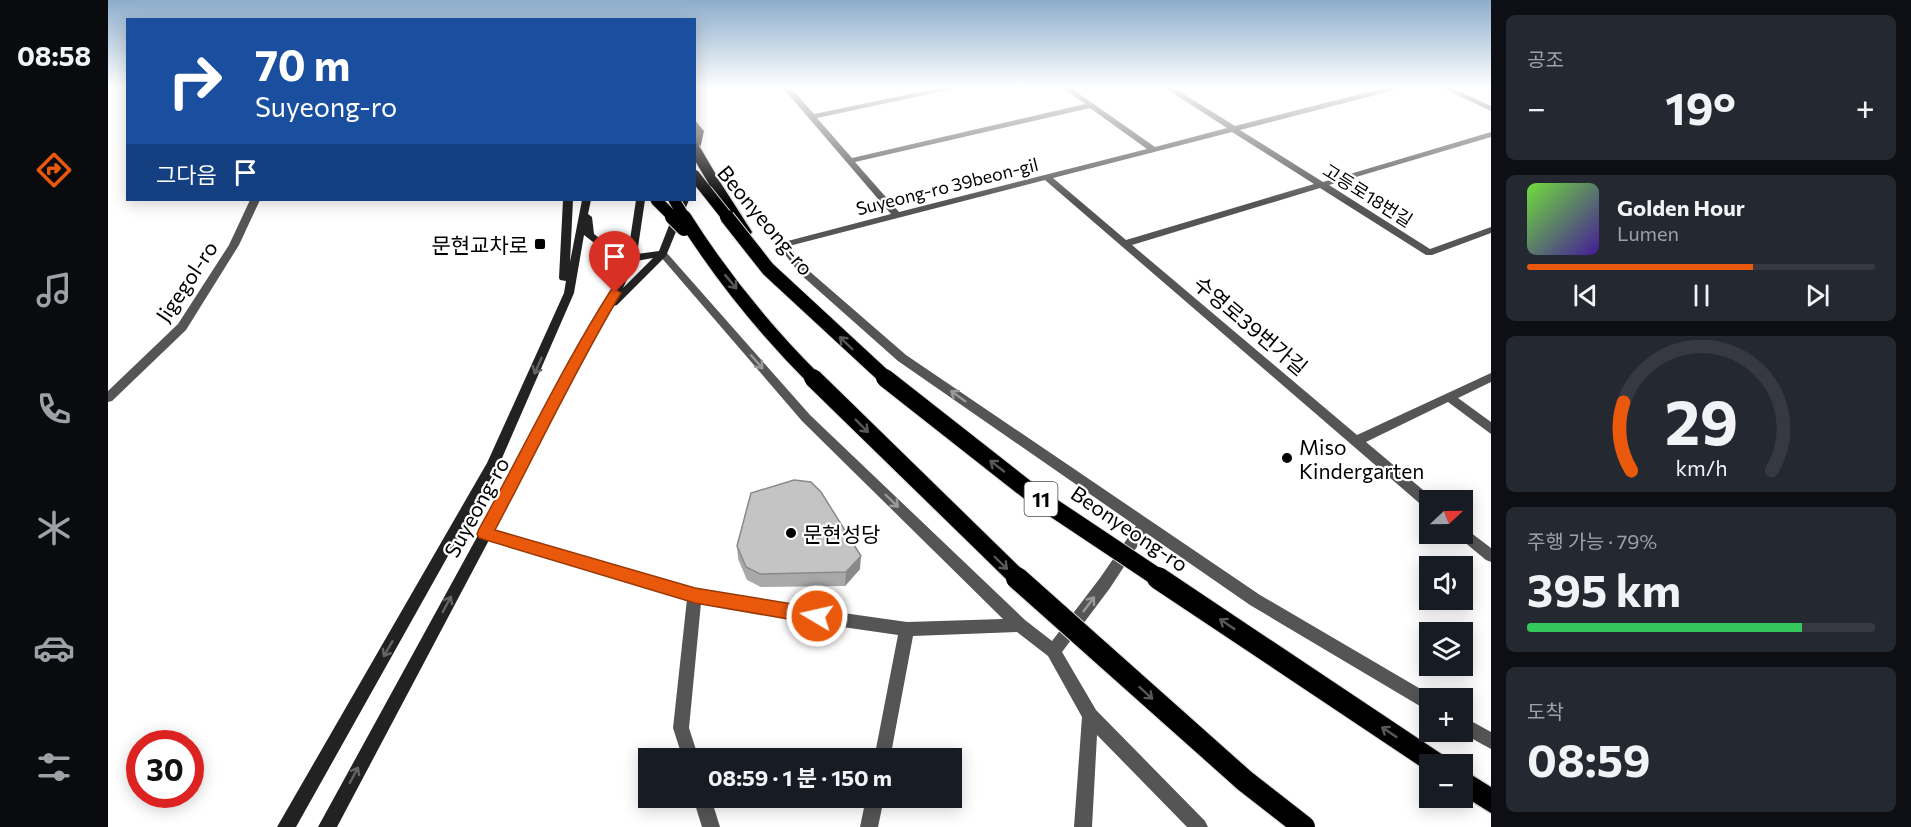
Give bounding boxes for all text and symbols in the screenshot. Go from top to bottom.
text: 70 m [255,38,350,90]
text: 08:58 [17,39,91,72]
icon: right [156,42,234,120]
text: 공조 [1527,47,1564,71]
text: 19° [1665,79,1736,134]
text: − [1527,86,1546,127]
text: + [1856,86,1875,127]
text: Suyeong-ro [255,90,397,123]
icon: directions [33,149,75,191]
street label: Suyeong-ro 39beon-gil [854,153,1040,219]
icon: arrive [229,156,262,189]
street label: 고등로18번길 [1319,159,1417,231]
street label: Beonyeong-ro [713,160,819,280]
text: 그다음 [156,161,217,188]
text: Golden Hour [1617,194,1745,221]
text: Lumen [1617,221,1679,245]
pin [589,231,640,293]
place label: 문현교차로 [431,232,528,257]
street label: Jigegol-ro [150,236,222,326]
marker: 문현교차로 [533,237,547,251]
icon: arrive [598,240,631,273]
icon: music [33,269,75,311]
street label: 수영로39번가길 [1189,270,1313,380]
one-way arrow [724,274,738,289]
icon: previous [1569,279,1602,312]
icon: pause [1685,279,1718,312]
icon: next [1801,279,1834,312]
one-way arrow [839,336,854,350]
one-way arrow [749,353,763,369]
one-way arrow [531,356,543,374]
text: 29 [1664,382,1738,458]
icon: phone [33,388,75,430]
one-way arrow [950,390,966,402]
one-way arrow [854,419,869,434]
place label: Miso Kindergarten [1299,434,1424,483]
marker: Miso Kindergarten [1280,451,1294,465]
street label: Suyeong-ro [438,453,514,561]
text: km/h [1675,454,1727,480]
one-way arrow [990,460,1006,473]
street label: Beonyeong-ro [1067,480,1193,576]
road number: 11 [1024,482,1058,516]
north arrow [1419,490,1473,544]
map controls [1419,490,1473,808]
one-way arrow [885,494,900,509]
icon: climate [33,507,75,549]
place label: 문현성당 [803,521,880,546]
marker: 문현성당 [784,526,798,540]
text: 주행 가능 · 79% [1527,529,1657,553]
one-way arrow [994,555,1009,570]
button: sound [1419,556,1473,610]
text: 395 km [1527,561,1681,616]
position arrow [785,584,849,648]
one-way arrow [441,596,453,613]
one-way arrow [1082,597,1095,613]
one-way arrow [1219,618,1236,630]
button: layers [1419,622,1473,676]
icon: car [33,627,75,669]
one-way arrow [382,640,394,657]
one-way arrow [1139,686,1154,700]
button: + [1419,688,1473,742]
text: 도착 [1527,699,1564,723]
one-way arrow [1381,726,1398,739]
speed limit sign: 30 [126,730,204,808]
text: 08:59 [1527,731,1651,786]
icon: filters [33,746,75,788]
button: − [1419,754,1473,808]
text: 08:59 · 1 분 · 150 m [708,764,892,791]
one-way arrow [349,767,360,785]

